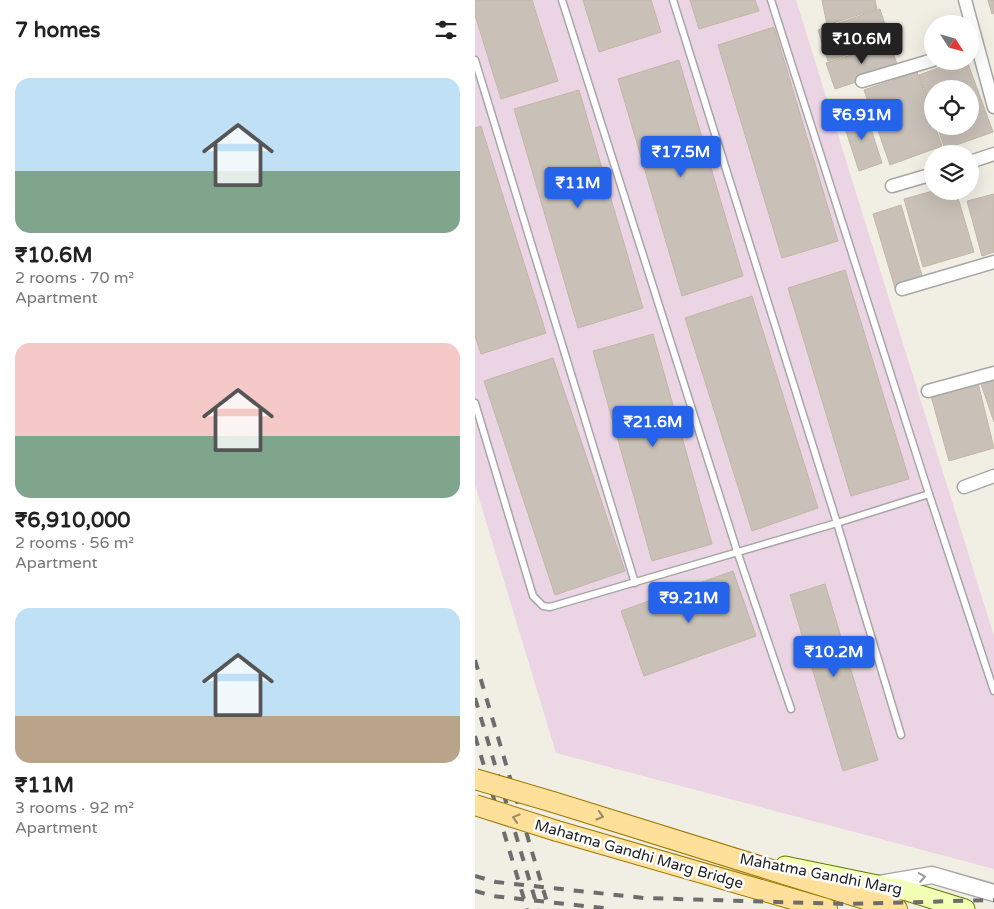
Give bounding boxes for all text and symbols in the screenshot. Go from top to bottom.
north arrow [924,15,979,70]
map controls [924,15,979,200]
icon: filters [432,16,460,44]
text: 7 homes [15,18,100,43]
pin: ₹10.6M [821,22,903,65]
text: ₹10.6M [832,29,892,49]
button: locate [924,80,979,135]
pin: ₹6.91M [821,98,903,141]
text: ₹6.91M [832,105,892,125]
icon: home [193,110,283,200]
pin: ₹17.5M [640,136,722,178]
text: ₹17.5M [652,142,710,162]
button: layers [924,145,979,200]
pin: ₹11M [548,166,608,209]
text: ₹11M [556,173,600,193]
text: ₹10.6M [15,243,93,268]
text: 2 rooms · 70 m² [15,268,134,288]
text: Apartment [15,288,98,308]
icon: home [193,375,283,465]
pin: ₹21.6M [612,406,694,448]
text: ₹21.6M [623,412,683,432]
text: ₹6,910,000 [15,508,131,533]
text: 2 rooms · 56 m² [15,533,134,553]
text: Apartment [15,553,98,573]
pin: ₹9.21M [648,582,730,624]
text: ₹9.21M [659,588,719,608]
pin: ₹10.2M [793,636,875,678]
icon: home [193,640,283,730]
text: ₹10.2M [804,642,864,662]
text: ₹11M [15,773,74,798]
text: 3 rooms · 92 m² [15,798,134,818]
one-way arrow [595,811,603,821]
one-way arrow [512,814,521,824]
street label: Mahatma Gandhi Marg Bridge [533,816,745,892]
text: Apartment [15,818,98,838]
street label: Mahatma Gandhi Marg [738,849,904,899]
one-way arrow [918,872,926,883]

